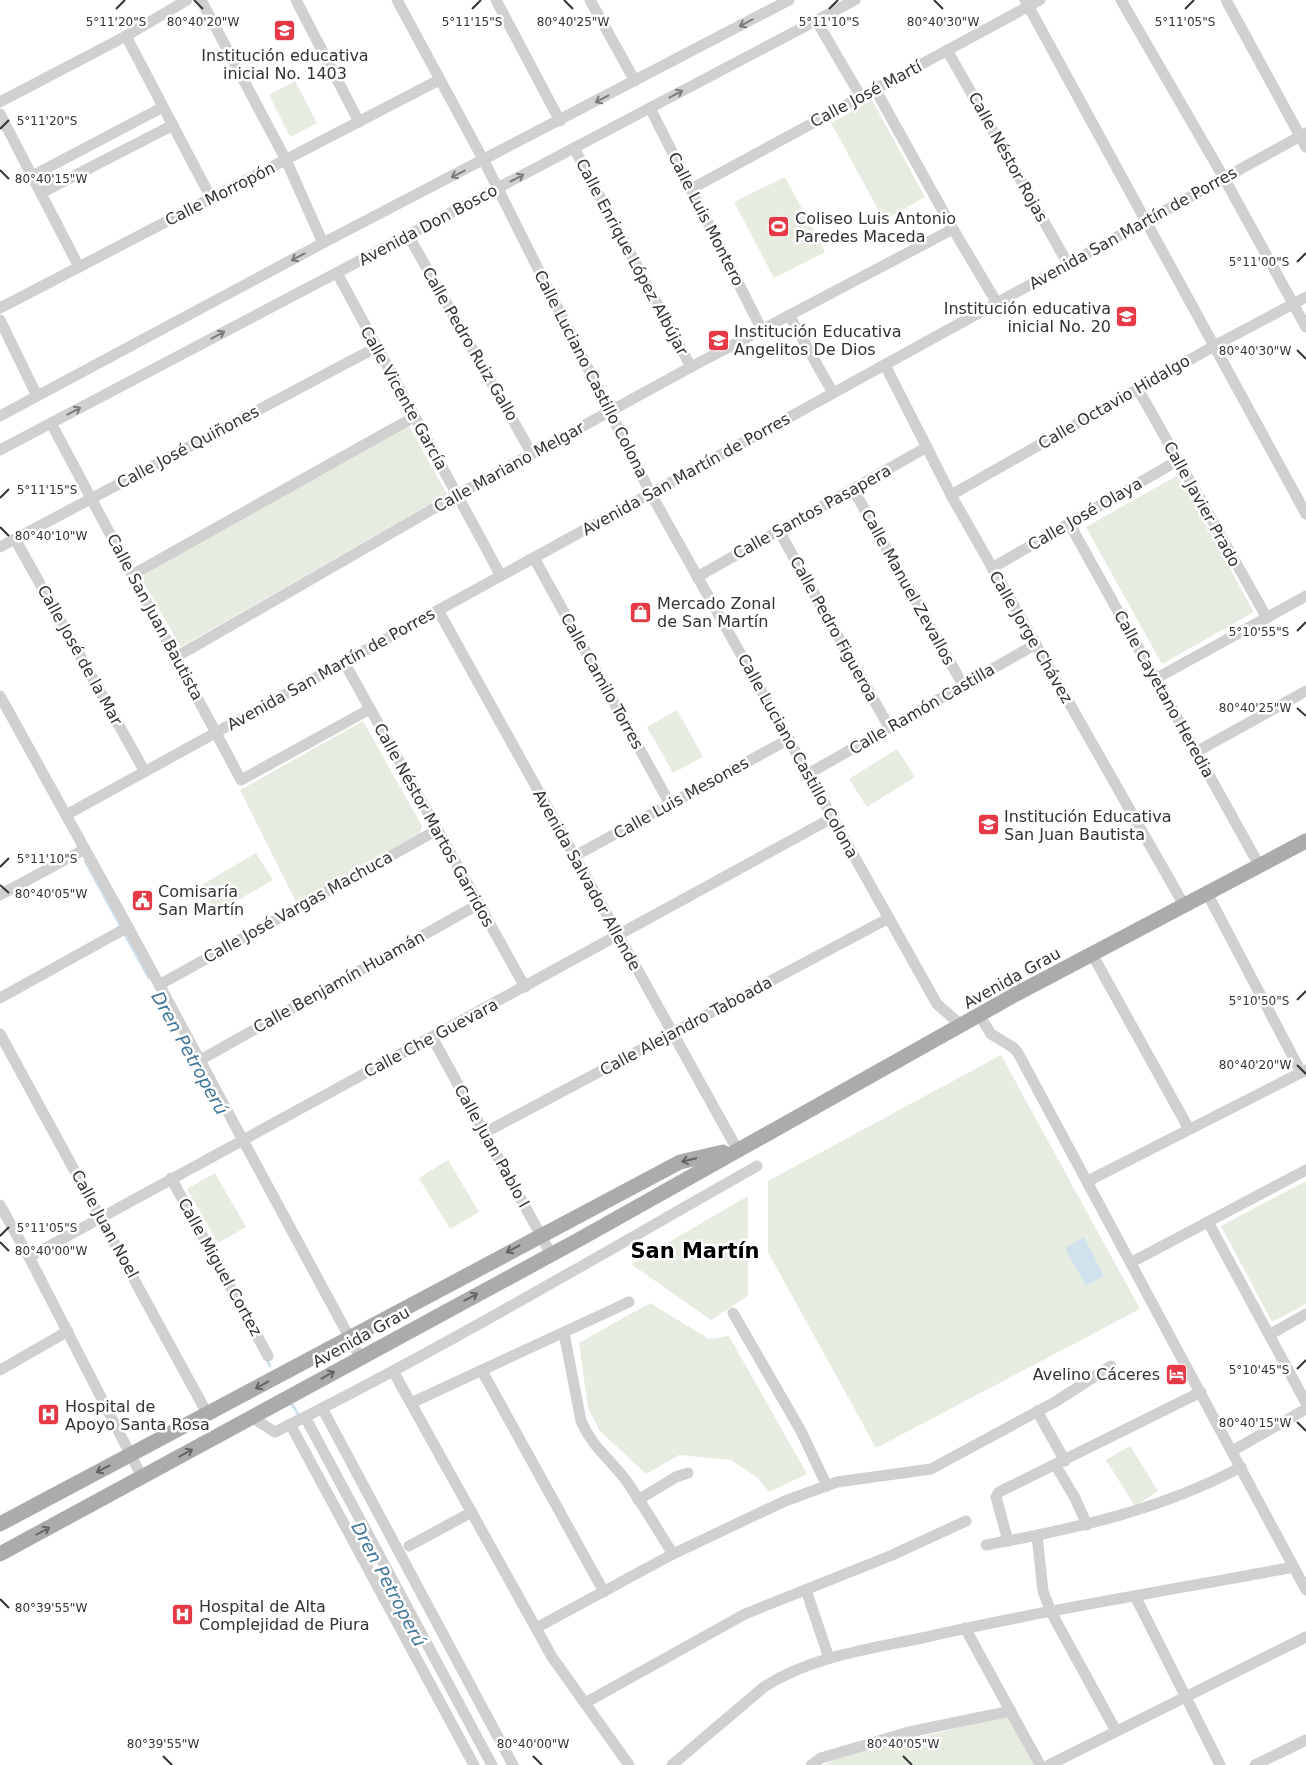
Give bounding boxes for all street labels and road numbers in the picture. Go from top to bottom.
street label: Calle José Martí [807,56,925,131]
street label: Calle Néstor Rojas [964,89,1052,225]
street label: Calle Luis Montero [664,149,748,289]
street label: Calle Enrique López Albújar [572,156,692,359]
street label: Calle Morropón [162,158,278,230]
street label: Avenida San Martín de Porres [1026,163,1240,293]
street label: Avenida Don Bosco [356,180,500,270]
street label: Calle Pedro Ruiz Gallo [418,264,522,424]
street label: Calle Luciano Castillo Colona [530,267,652,481]
street label: Calle Vicente García [357,323,451,473]
street label: Calle Octavio Hidalgo [1035,351,1193,453]
street label: Calle José Quiñones [114,402,262,492]
street label: Avenida San Martín de Porres [579,409,793,539]
street label: Calle Mariano Melgar [431,418,588,516]
street label: Calle Javier Prado [1160,438,1244,570]
street label: Calle Santos Pasapera [730,461,894,563]
street label: Calle José Olaya [1025,474,1145,554]
street label: Calle Manuel Zevallos [857,506,959,668]
street label: Calle San Juan Bautista [103,530,207,704]
street label: Calle Pedro Figueroa [786,553,882,705]
street label: Calle Jorge Chávez [985,568,1077,706]
street label: Calle José de la Mar [34,582,127,729]
street label: Avenida San Martín de Porres [224,604,438,734]
street label: Calle Cayetano Heredia [1110,607,1218,781]
street label: Calle Camilo Torres [557,610,647,752]
street label: Calle Luciano Castillo Colona [734,651,862,861]
street label: Calle Ramón Castilla [846,660,998,758]
street label: Calle Néstor Martos Garridos [370,720,498,930]
street label: Calle Luis Mesones [610,753,752,843]
street label: Avenida Salvador Allende [529,786,645,974]
street label: Calle José Vargas Machuca [200,847,396,967]
street label: Calle Benjamín Huamán [250,927,428,1037]
street label: Avenida Grau [960,944,1064,1012]
street label: Calle Alejandro Taboada [597,972,775,1080]
street label: Calle Che Guevara [361,995,501,1081]
street label: Calle Juan Pablo I [450,1081,534,1211]
street label: Calle Juan Noel [67,1167,143,1281]
street label: Calle Miguel Cortez [174,1195,266,1339]
street label: Avenida Grau [309,1303,413,1371]

